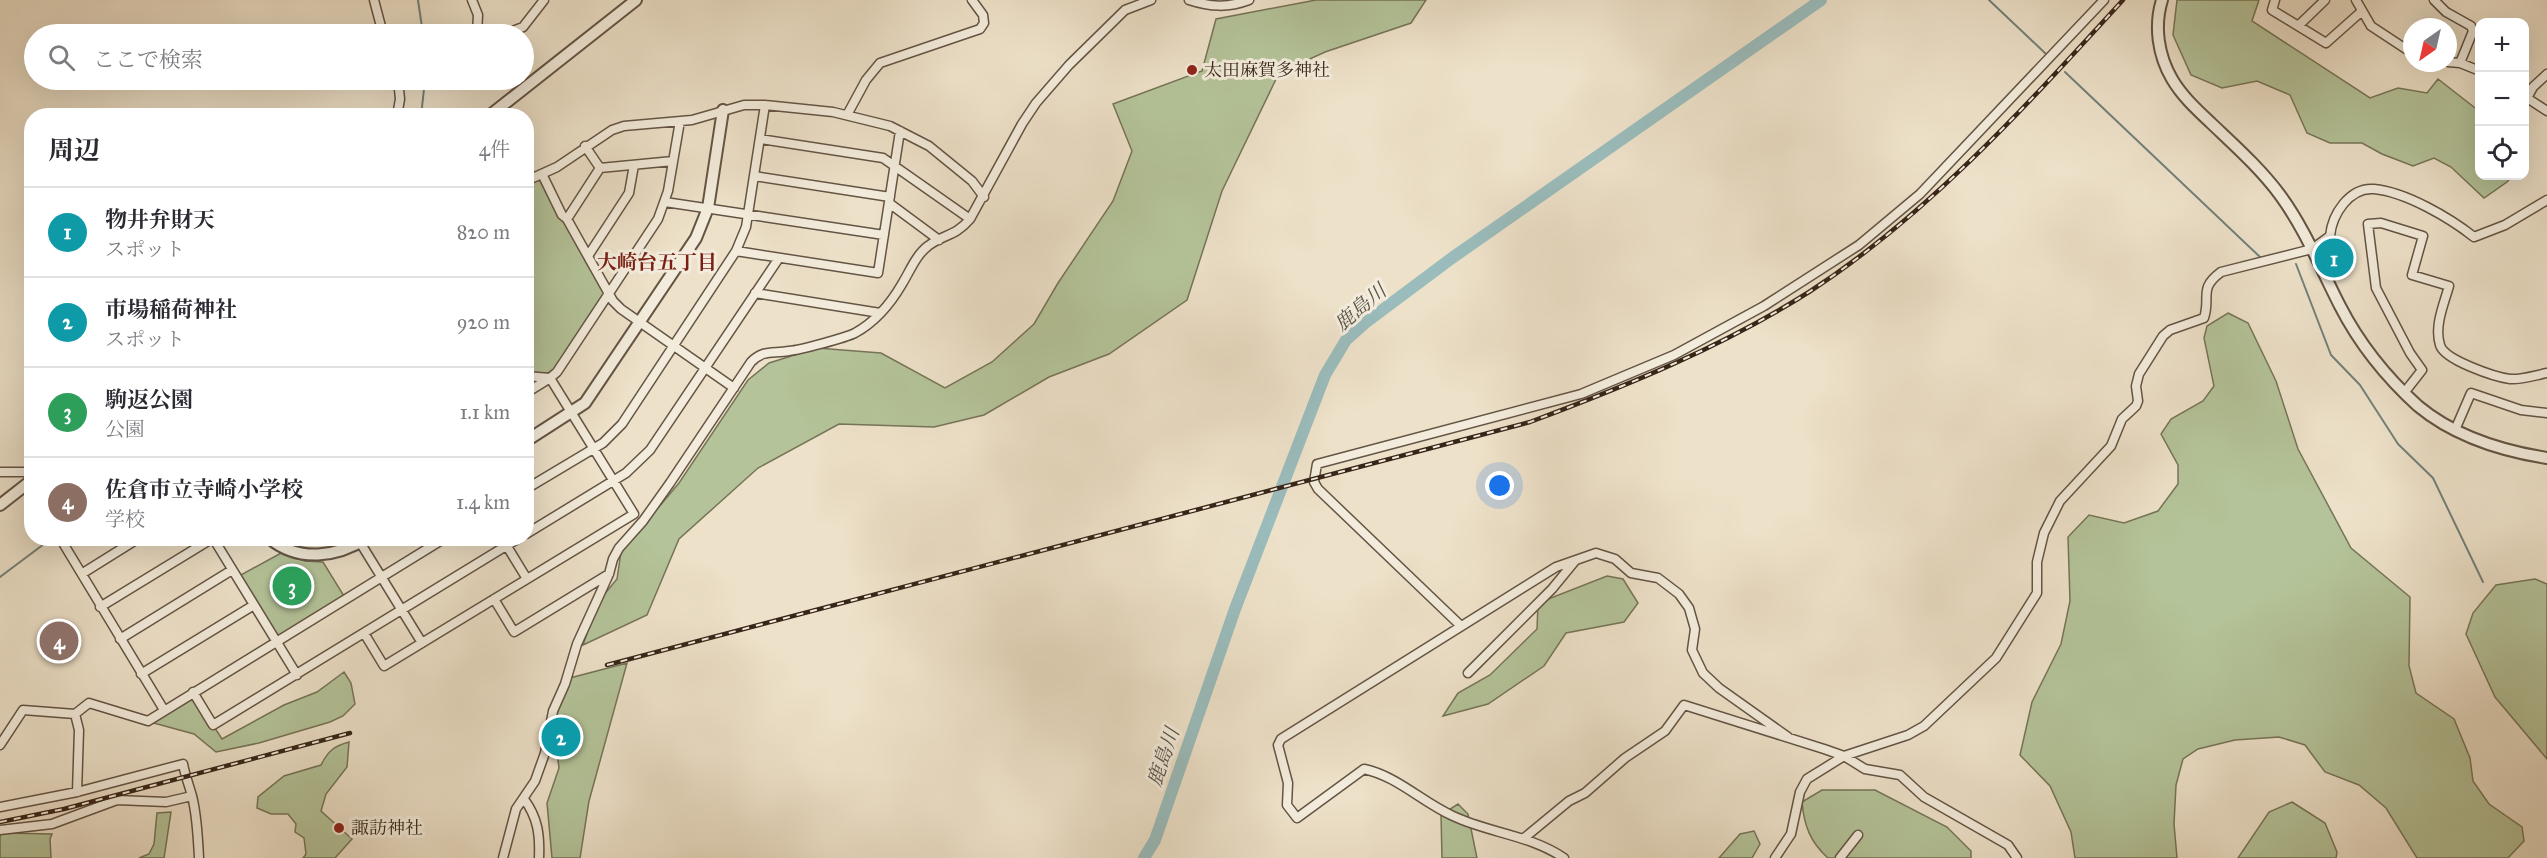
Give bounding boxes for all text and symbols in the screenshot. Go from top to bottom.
north arrow [2403,18,2457,72]
map controls [2475,18,2529,180]
button: + [2475,18,2529,72]
search box [24,24,534,90]
icon: search [45,41,78,74]
text: ここで検索 [93,46,203,73]
place label: 太田麻賀多神社 [1204,59,1330,81]
marker: 太田麻賀多神社 [1185,63,1199,77]
button: − [2475,72,2529,126]
button: locate [2475,126,2529,180]
text: 周辺 [48,134,100,166]
text: 4件 [479,137,510,161]
text: 物井弁財天 [105,206,215,233]
text: 1 [64,220,71,244]
text: 820 m [457,220,510,244]
pin: 1 [2314,236,2354,280]
text: スポット [105,237,185,261]
district label: 大崎台五丁目 [597,250,717,274]
water label: 鹿島川 [1329,277,1392,335]
text: 市場稲荷神社 [105,296,237,323]
text: 2 [63,310,72,334]
text: 920 m [457,310,510,334]
text: スポット [105,327,185,351]
text: 駒返公園 [105,386,193,413]
text: 3 [64,400,72,424]
text: 1.1 km [460,400,510,424]
text: 公園 [105,417,145,441]
your location [1485,471,1514,500]
text: 佐倉市立寺崎小学校 [105,476,303,503]
text: 4 [62,490,73,514]
text: 1.4 km [456,490,510,514]
text: 学校 [105,507,145,531]
pin: 3 [272,564,312,608]
pin: 4 [40,618,78,664]
pin: 2 [542,714,580,760]
water label: 鹿島川 [1142,723,1185,789]
place label: 諏訪神社 [351,817,423,839]
marker: 諏訪神社 [332,821,346,835]

